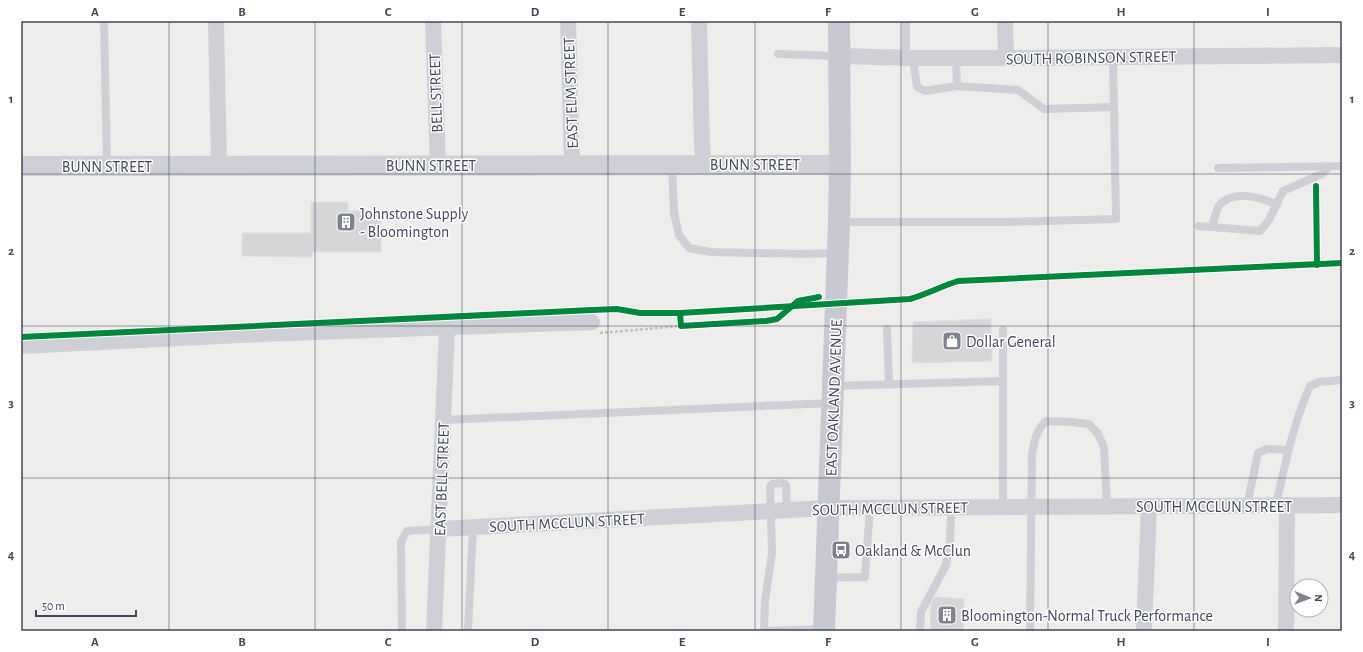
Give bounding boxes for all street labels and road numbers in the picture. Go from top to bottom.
street label: EAST ELM STREET [561,37,581,149]
street label: SOUTH ROBINSON STREET [1006,49,1177,67]
street label: BELL STREET [427,53,445,133]
street label: BUNN STREET [710,157,800,173]
street label: BUNN STREET [386,158,476,174]
street label: BUNN STREET [62,159,152,175]
street label: EAST OAKLAND AVENUE [823,319,845,477]
street label: EAST BELL STREET [432,421,452,536]
street label: SOUTH MCCLUN STREET [1136,499,1292,515]
street label: SOUTH MCCLUN STREET [812,500,968,518]
street label: SOUTH MCCLUN STREET [489,511,645,535]

